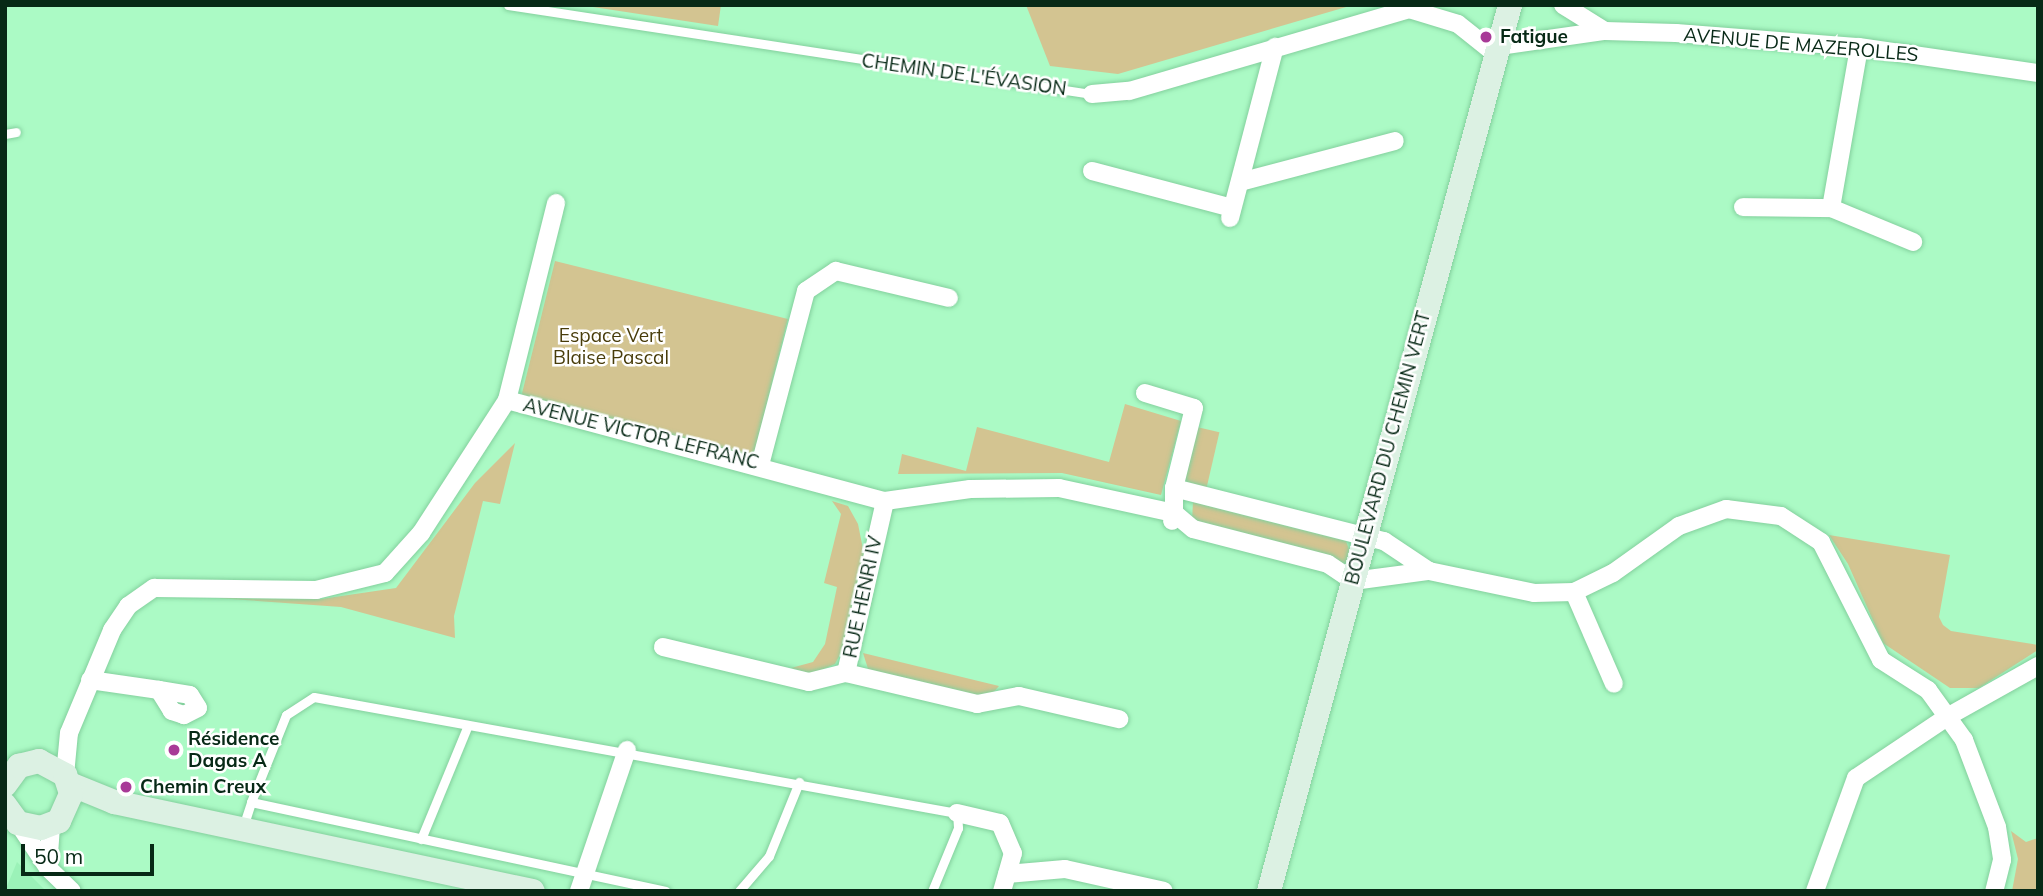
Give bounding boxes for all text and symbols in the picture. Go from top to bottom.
street label: AVENUE DE MAZEROLLES [1683,23,1919,67]
place label: Fatigue [1500,26,1568,48]
marker: Fatigue [1478,29,1494,45]
street label: CHEMIN DE L'ÉVASION [860,49,1068,101]
street label: BOULEVARD DU CHEMIN VERT [1340,309,1436,587]
park label: Espace Vert Blaise Pascal [553,325,669,369]
street label: AVENUE VICTOR LEFRANC [521,394,761,474]
street label: RUE HENRI IV [839,534,887,660]
place label: Résidence Dagas A [188,728,279,772]
marker: Résidence Dagas A [166,742,182,758]
place label: Chemin Creux [140,776,266,798]
marker: Chemin Creux [118,779,134,795]
scale bar [24,830,158,874]
text: 50 m [34,843,83,869]

